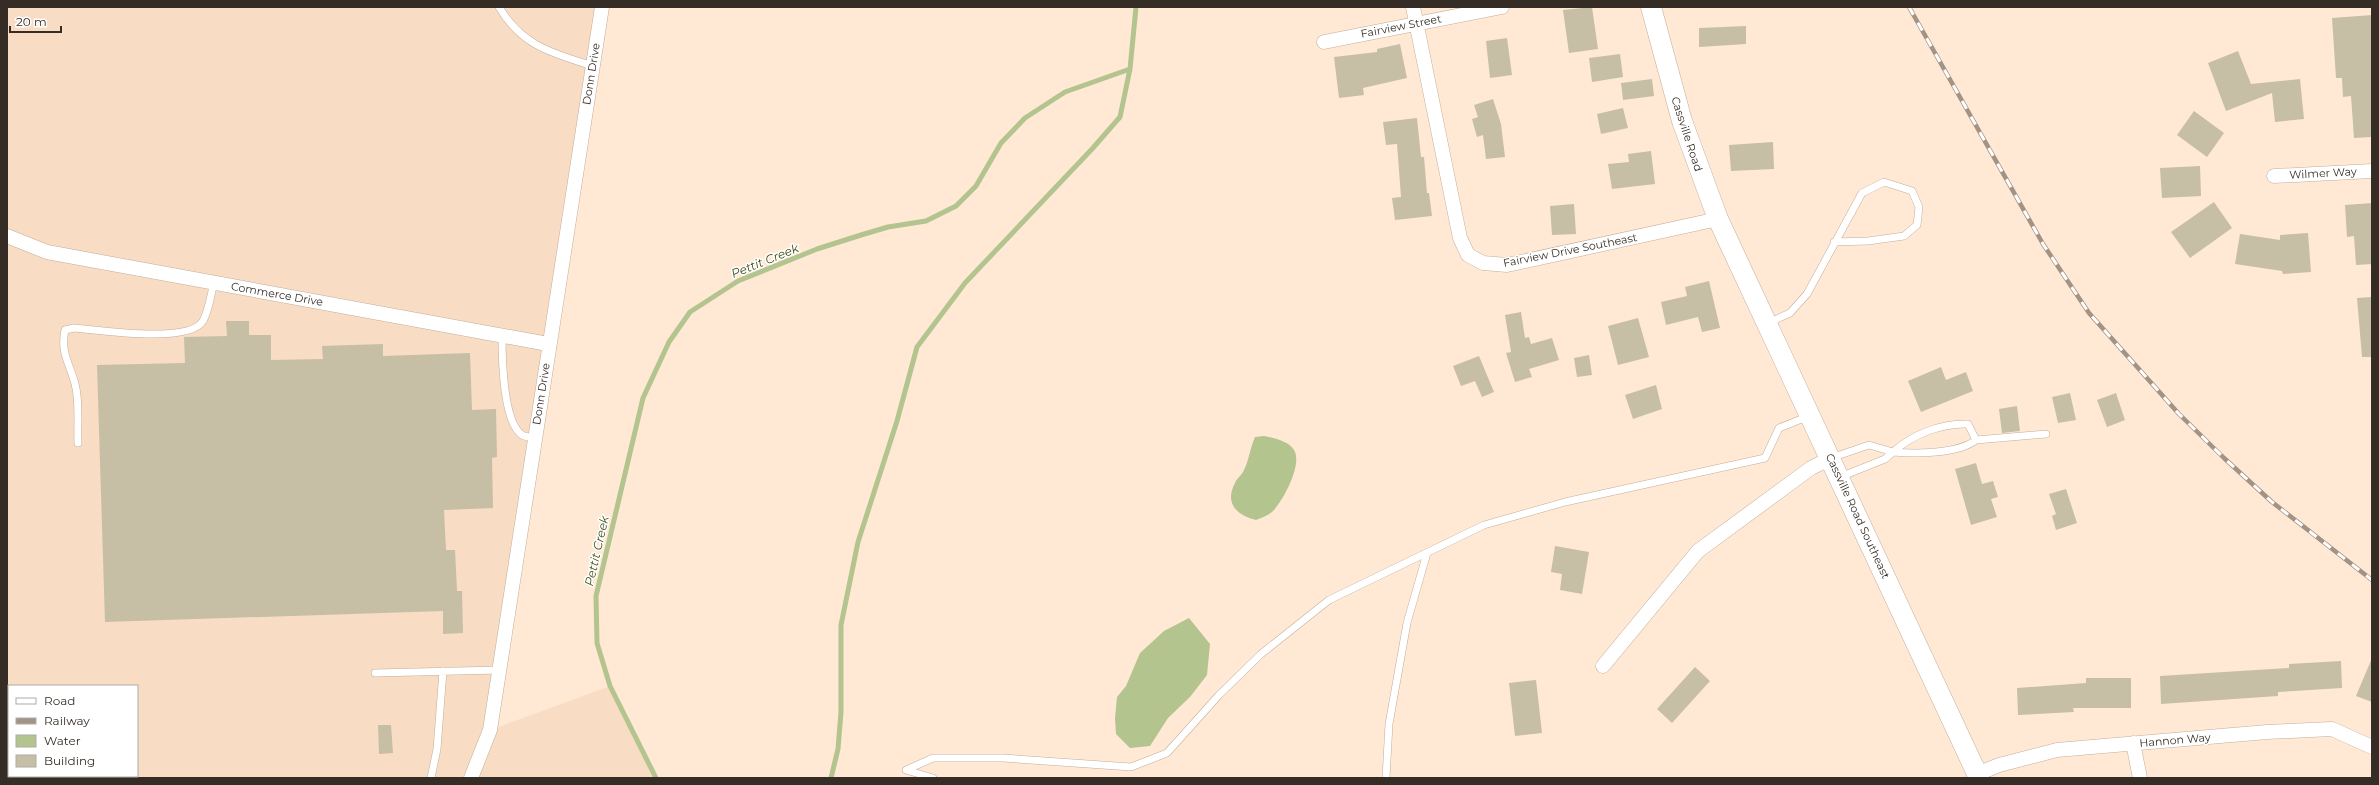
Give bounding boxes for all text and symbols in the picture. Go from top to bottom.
scale bar [10,8,61,34]
street label: Fairview Street [1359,11,1443,41]
text: 20 m [16,14,47,29]
street label: Donn Drive [579,42,603,106]
street label: Cassville Road [1668,95,1706,173]
street label: Wilmer Way [2289,164,2357,182]
street label: Fairview Drive Southeast [1502,230,1639,270]
water label: Pettit Creek [729,240,802,281]
street label: Commerce Drive [230,279,324,309]
street label: Donn Drive [529,362,553,426]
street label: Cassville Road Southeast [1823,451,1893,581]
water label: Pettit Creek [581,514,612,587]
legend [8,685,138,777]
text: Road [44,693,75,708]
text: Railway [44,713,90,728]
street label: Hannon Way [2139,730,2211,750]
text: Water [44,733,81,748]
text: Building [44,753,95,768]

